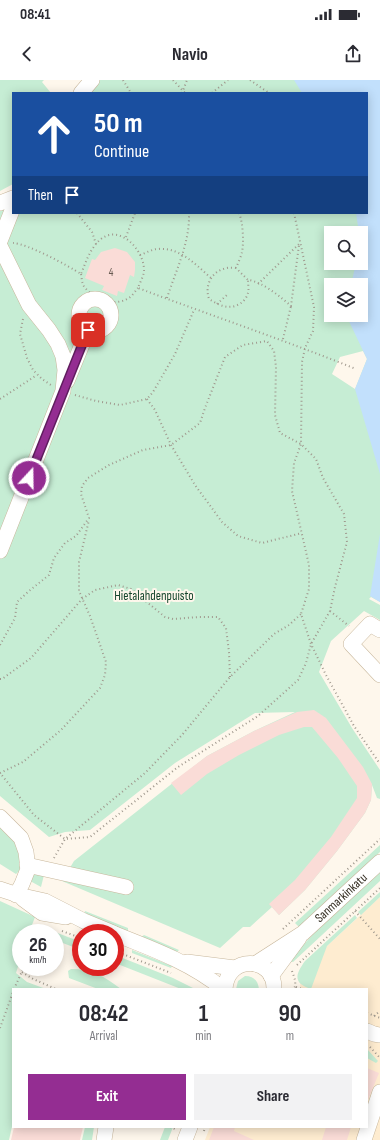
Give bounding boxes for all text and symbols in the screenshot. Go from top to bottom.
text: 08:41 [20,5,50,24]
icon: back [16,43,38,65]
icon: share [342,43,364,65]
text: Navio [172,44,208,65]
text: 50 m [94,107,143,140]
icon: ahead [28,108,80,160]
text: Continue [94,141,149,162]
icon: arrive [61,184,83,206]
text: Then [28,186,53,205]
map controls [324,226,368,322]
button: search [324,226,368,270]
house number: 4 [109,266,114,279]
button: layers [324,278,368,322]
pin [71,313,105,347]
icon: arrive [77,319,99,341]
position arrow [8,457,50,499]
park label: Hietalahdenpuisto [114,588,194,604]
street label: Sanmarkinkatu [312,870,371,926]
speed limit sign: 30 [72,924,124,976]
text: 26 [29,933,47,957]
text: km/h [29,954,47,966]
text: 08:42 [79,999,129,1028]
text: 1 [199,999,208,1028]
text: 90 [278,999,301,1028]
text: Arrival [90,1028,118,1044]
text: min [195,1028,212,1044]
text: m [286,1028,294,1044]
button: Exit [28,1074,186,1120]
button: Share [194,1074,352,1120]

